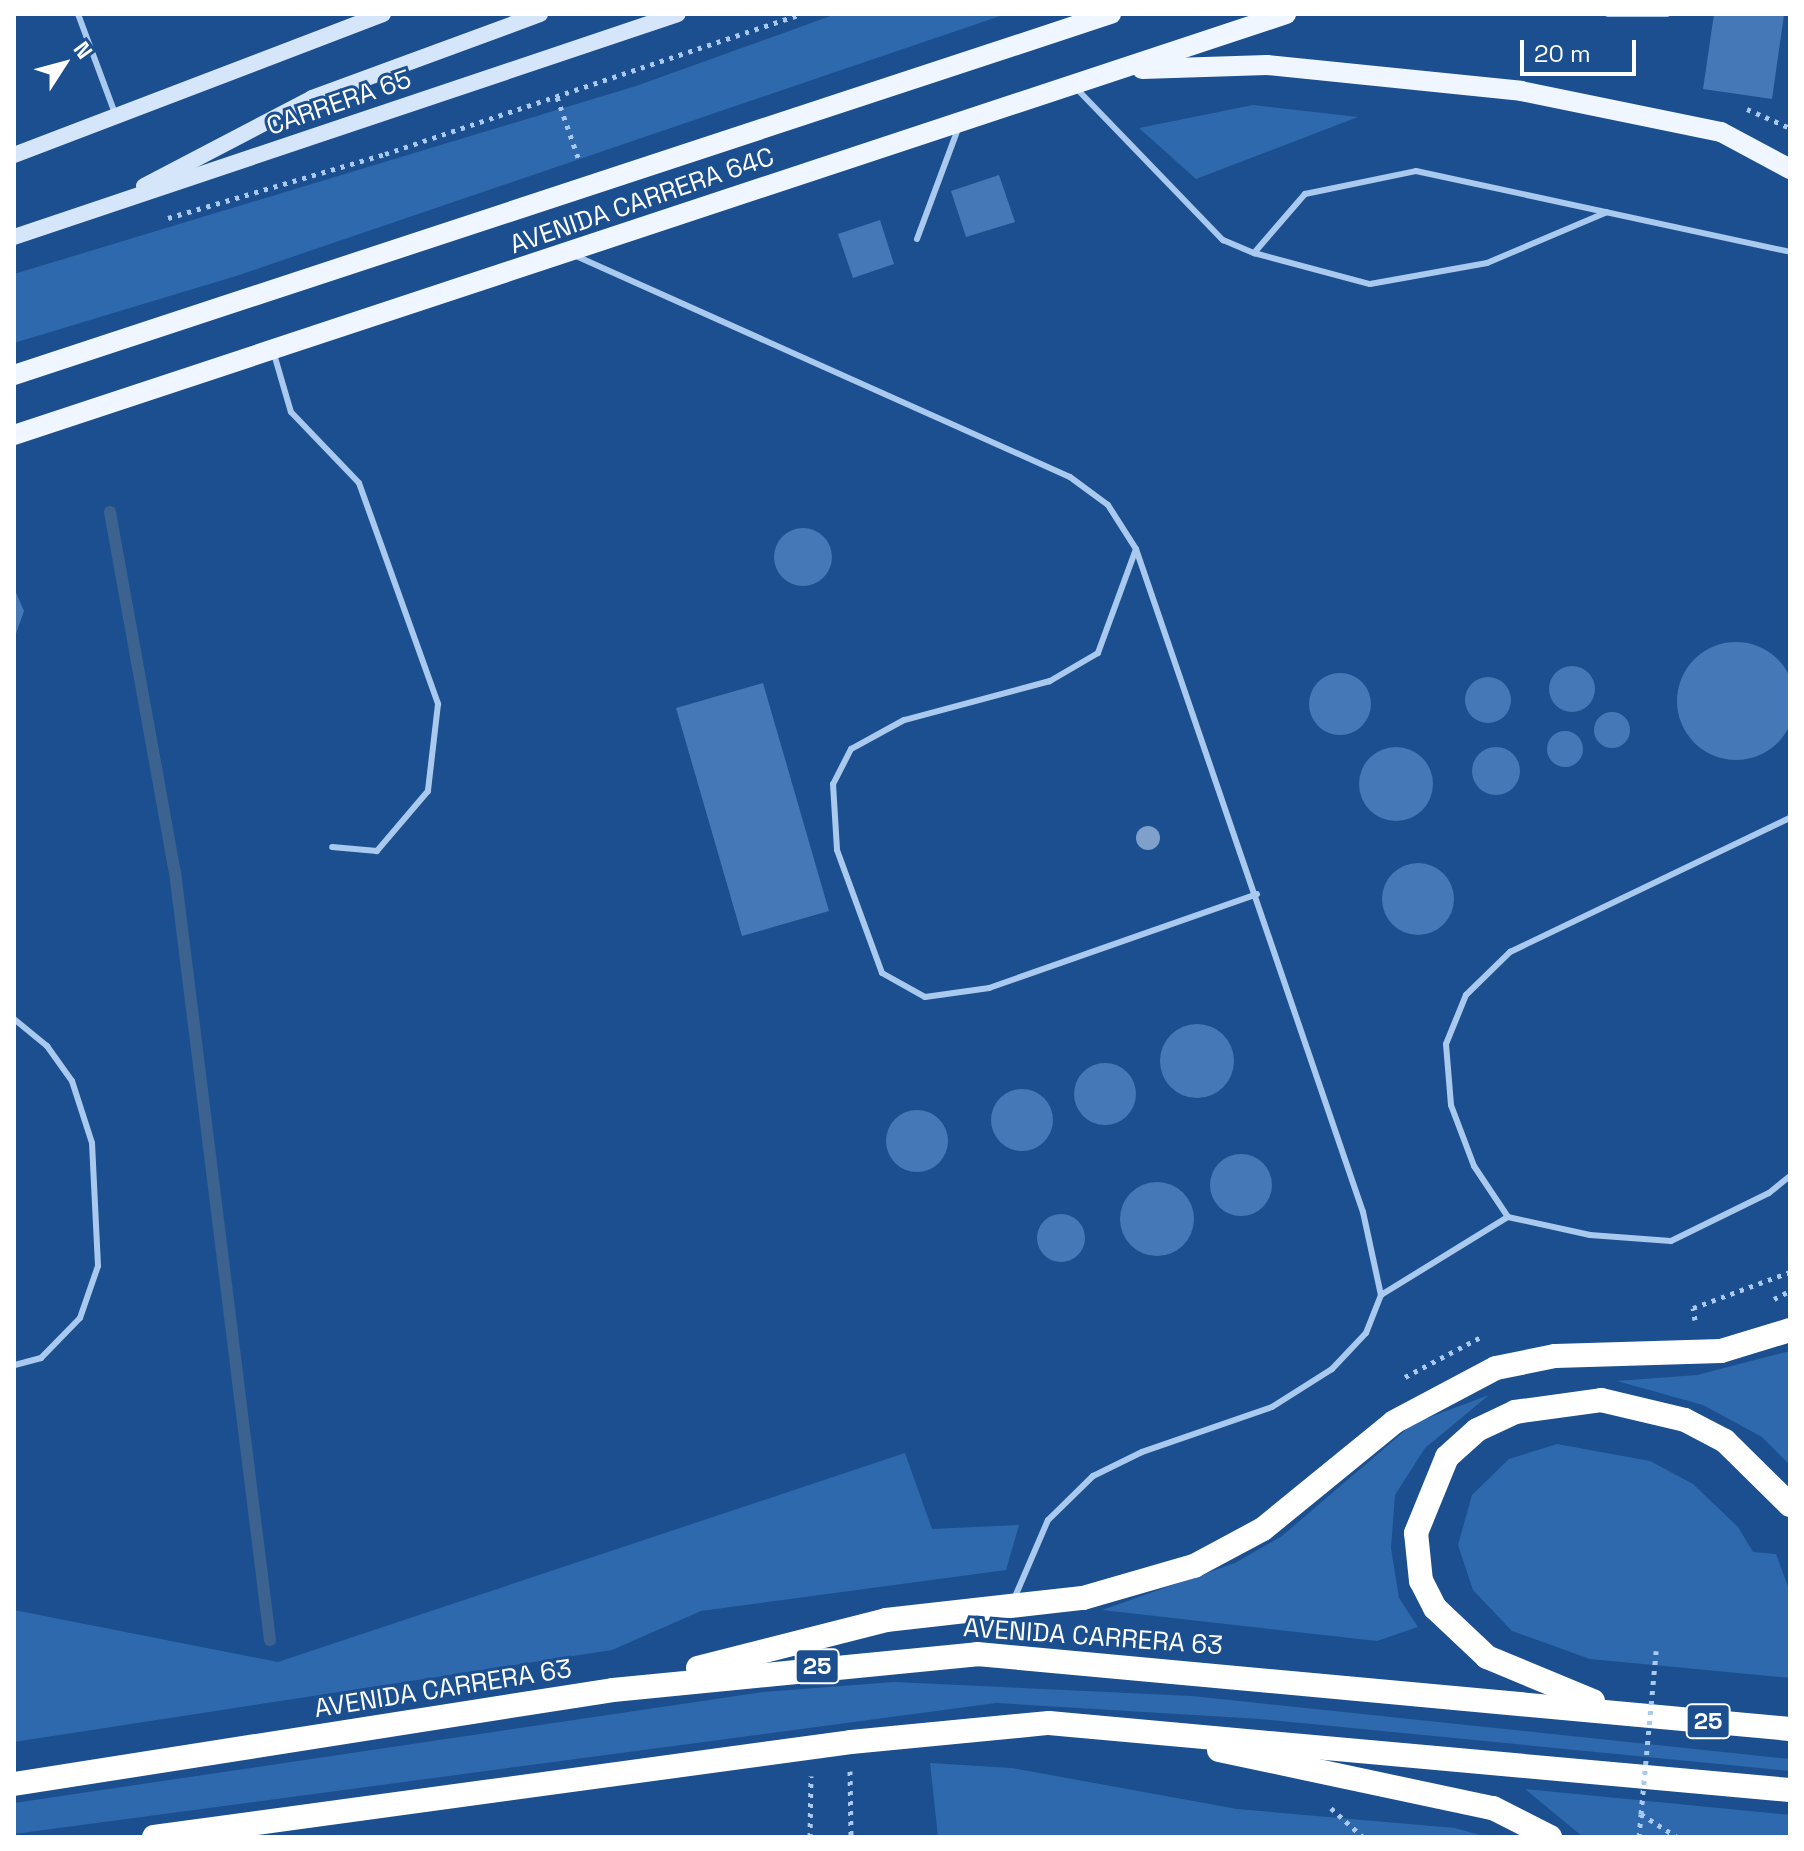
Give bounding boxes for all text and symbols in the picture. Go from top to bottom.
north arrow [24,24,104,104]
scale bar [1524,24,1640,74]
text: N [68,36,99,64]
text: 20 m [1534,38,1591,69]
street label: CARRERA 65 [262,64,416,142]
street label: AVENIDA CARRERA 64C [505,141,779,261]
street label: AVENIDA CARRERA 63 [962,1612,1224,1662]
road number: 25 [793,1646,841,1686]
street label: AVENIDA CARRERA 63 [312,1653,574,1725]
road number: 25 [1684,1701,1732,1741]

